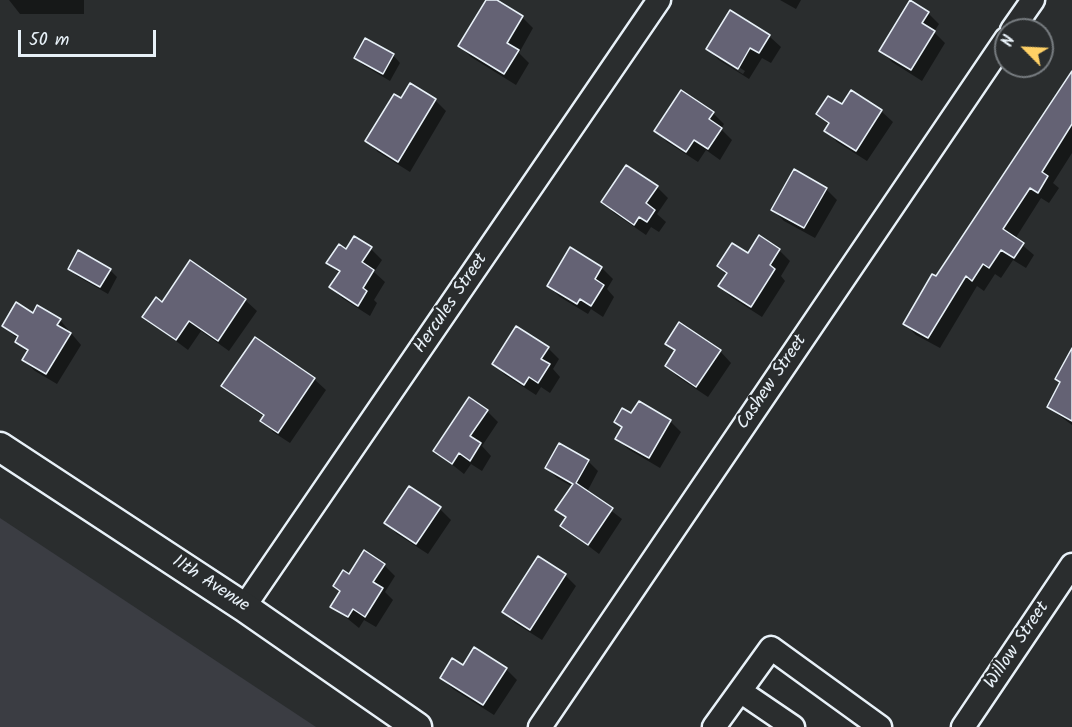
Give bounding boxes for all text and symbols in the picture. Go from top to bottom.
scale bar [21,18,159,56]
north arrow [994,18,1054,78]
text: 50 m [29,26,69,55]
text: N [995,32,1022,51]
street label: Hercules Street [411,250,493,358]
street label: Cashew Street [733,332,813,434]
street label: 11th Avenue [167,552,253,618]
street label: Willow Street [981,598,1055,694]

